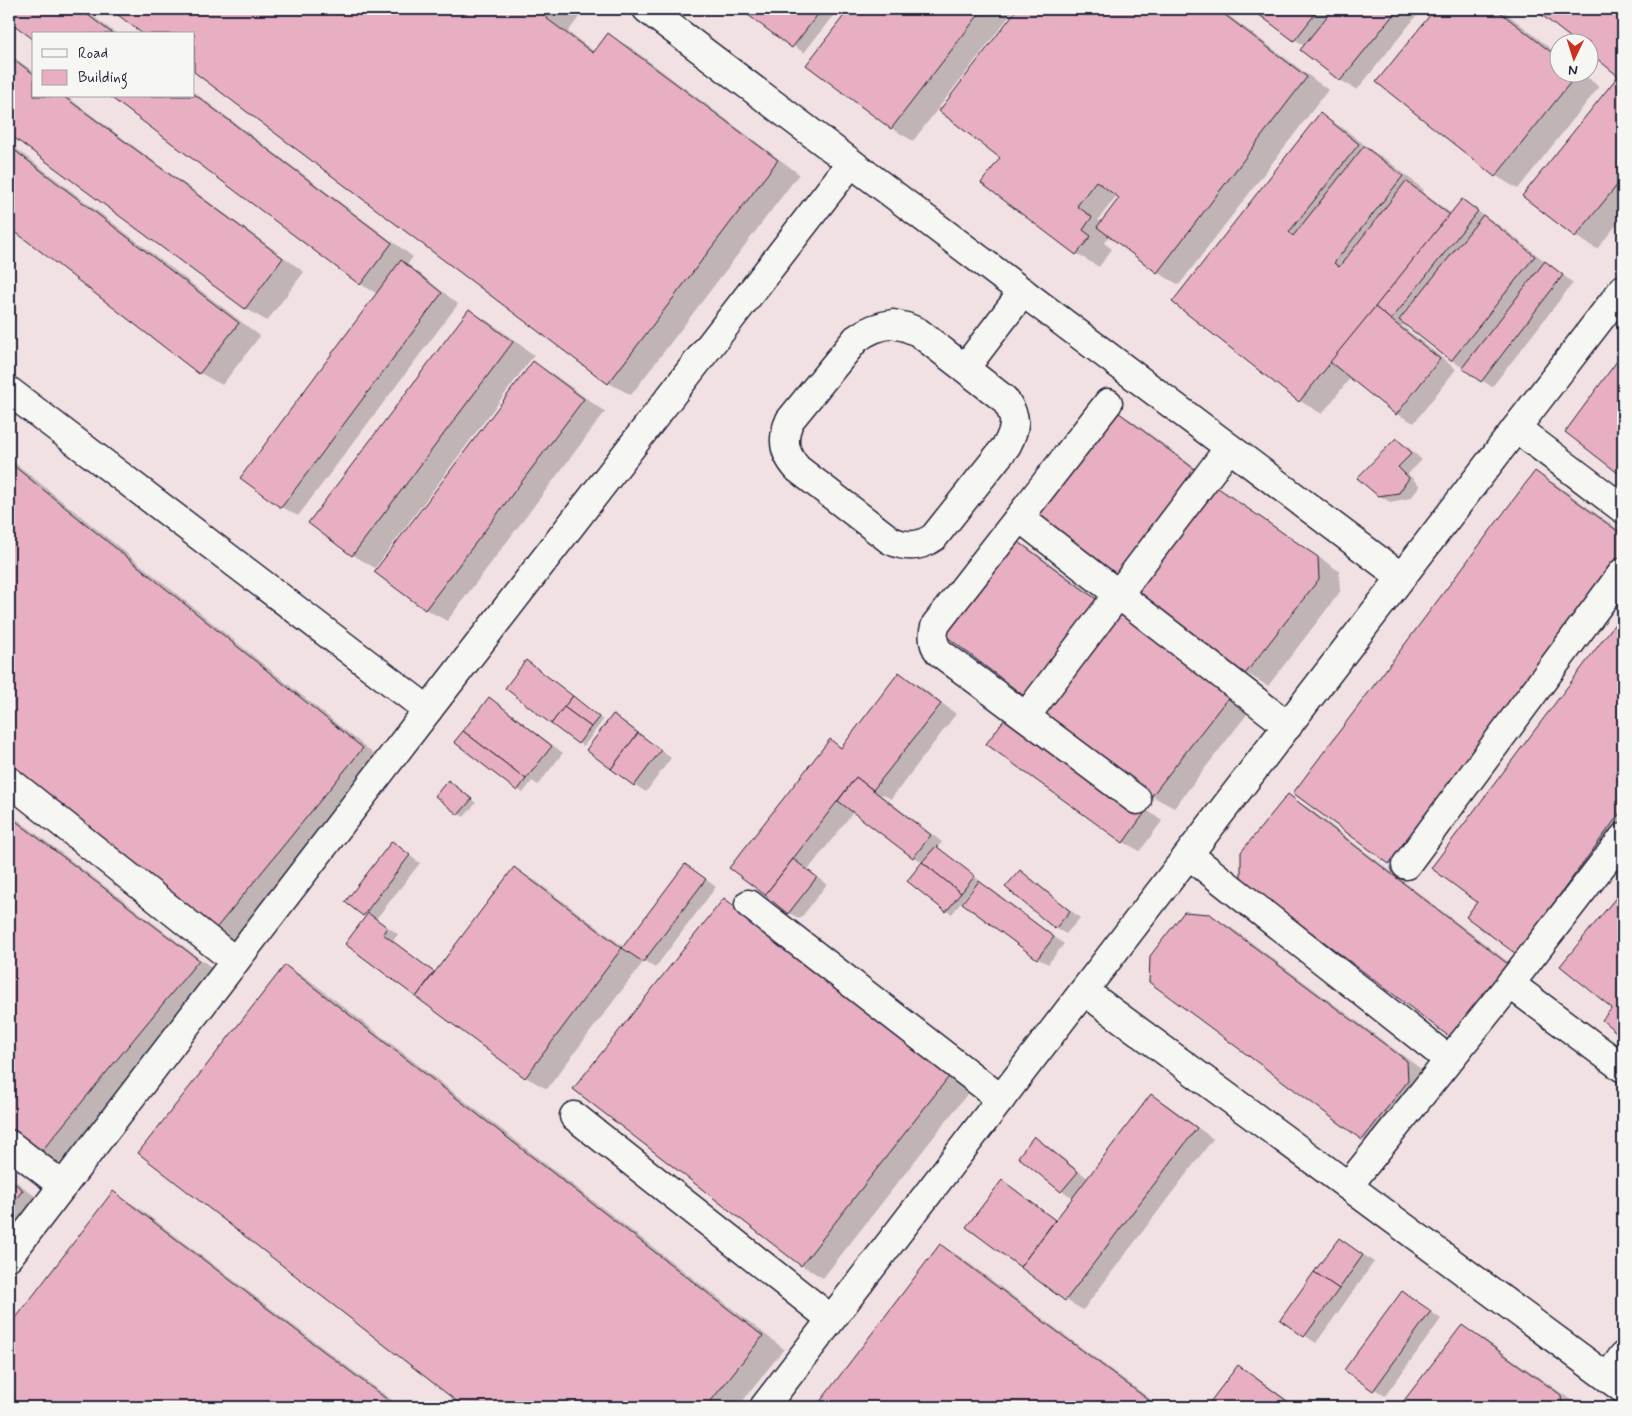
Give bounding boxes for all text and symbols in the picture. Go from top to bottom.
legend [32,32,195,98]
north arrow [1550,32,1600,82]
text: Road [78,44,108,64]
text: N [1568,61,1578,79]
text: Building [78,68,128,89]

